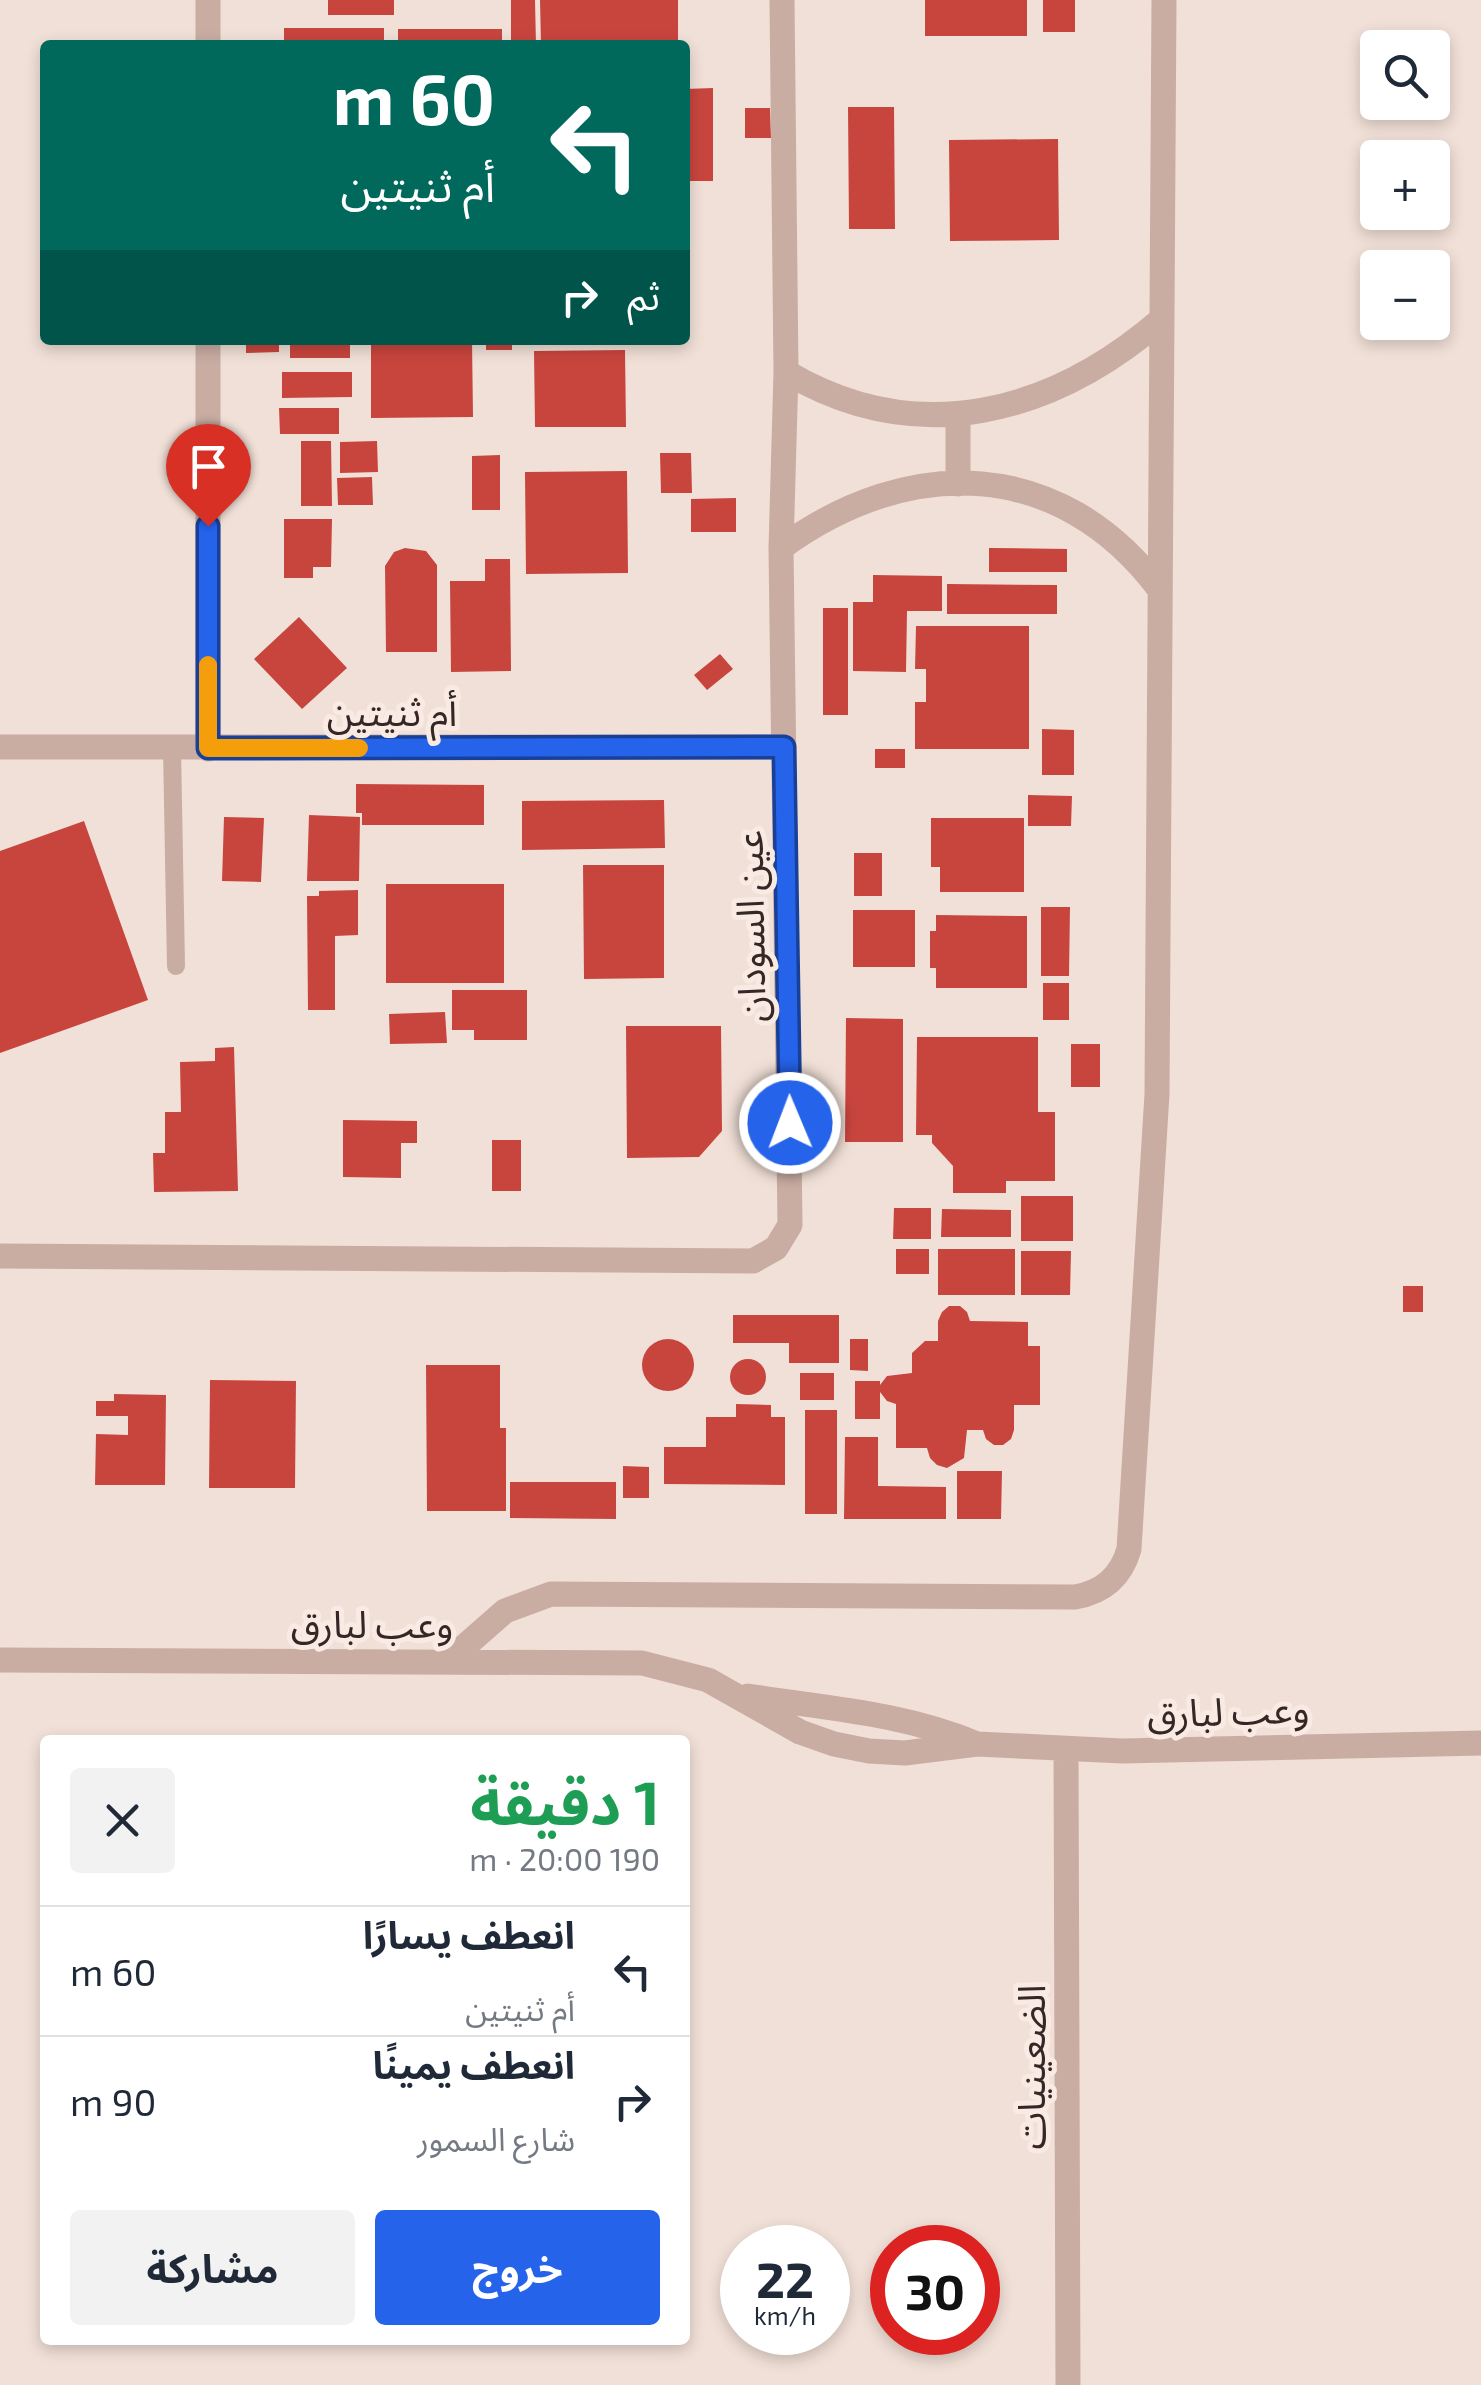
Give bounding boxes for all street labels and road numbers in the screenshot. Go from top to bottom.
street label: أم ثنيتين [327,688,457,742]
street label: عين السودان [724,830,775,1022]
street label: وعب لبارق [291,1600,453,1647]
street label: وعب لبارق [1146,1684,1310,1737]
street label: الضعينيات [1007,1985,1053,2149]

